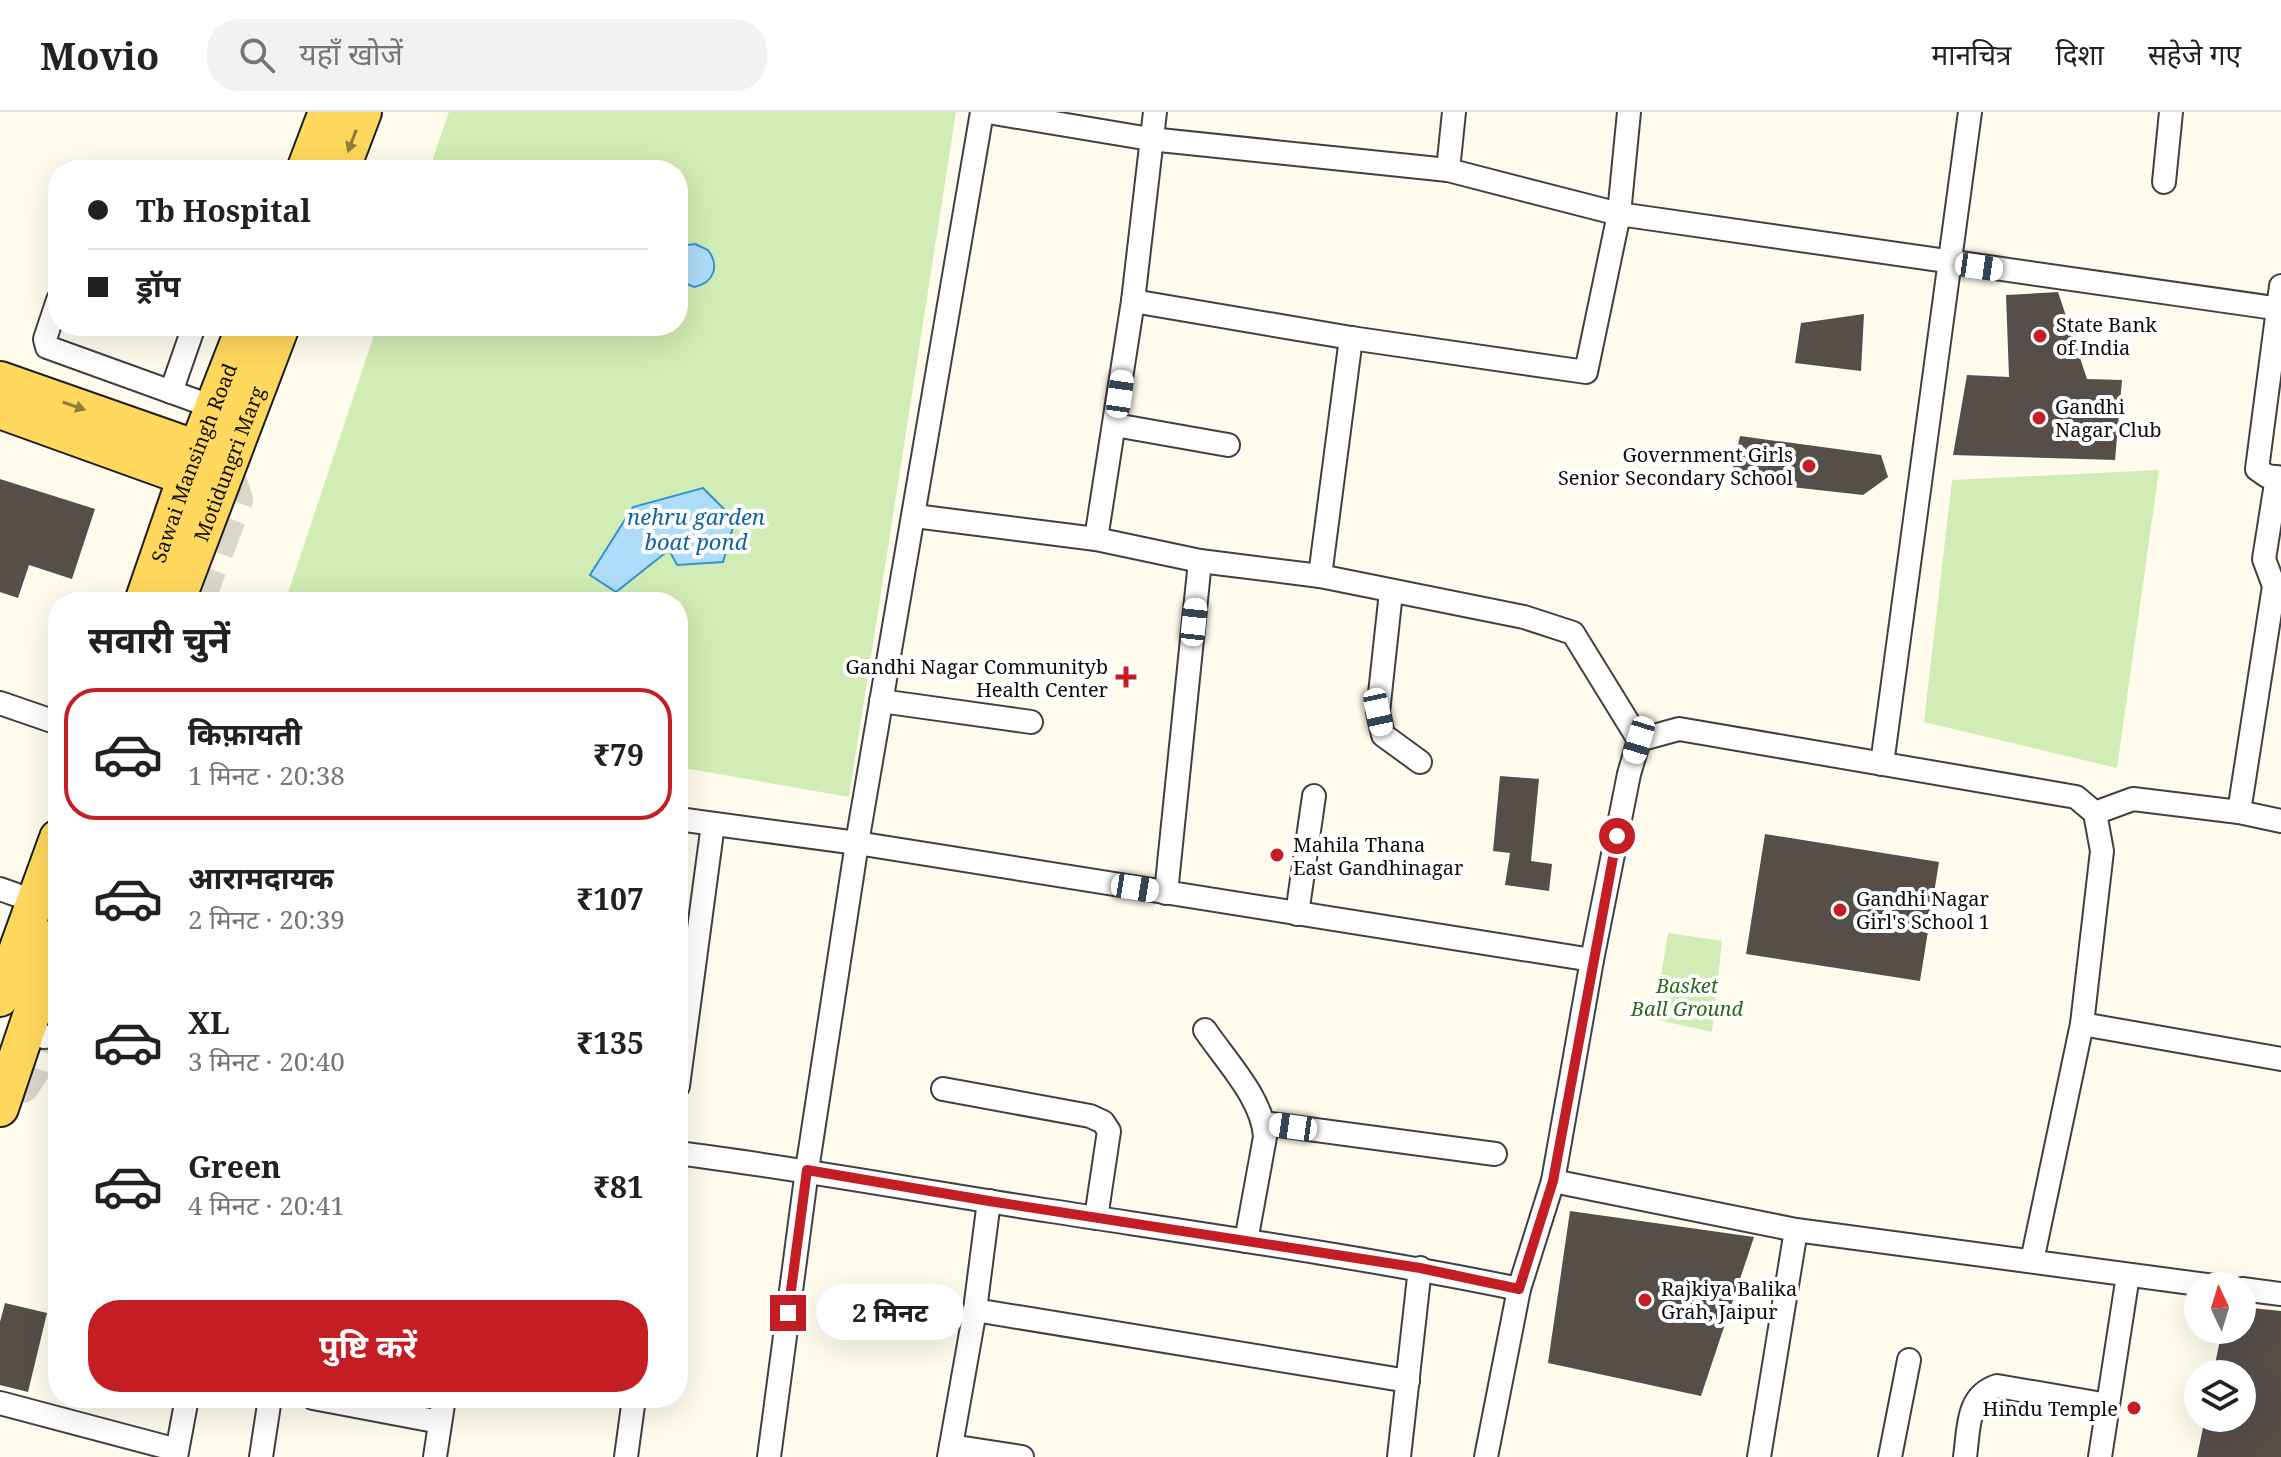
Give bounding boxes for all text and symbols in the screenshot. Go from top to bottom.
search box [207,19,767,91]
text: Movio [40,29,159,81]
icon: search [235,33,279,77]
text: यहाँ खोजें [299,33,403,74]
text: मानचित्र [1931,35,2011,73]
text: दिशा [2055,35,2104,73]
text: सहेजे गए [2148,35,2241,73]
one-way arrow [345,129,358,153]
text: Tb Hospital [136,190,311,231]
car [1954,252,2004,282]
text: ड्रॉप [136,265,180,306]
place label: State Bank of India [2056,311,2157,361]
marker: State Bank of India [2031,327,2049,345]
street label: Sawai Mansingh Road [144,359,243,566]
car [1105,369,1135,419]
street label: Motidungri Marg [187,382,270,545]
place label: Gandhi Nagar Club [2055,393,2162,443]
one-way arrow [62,400,86,412]
marker: Gandhi Nagar Club [2030,409,2048,427]
place label: Government Girls Senior Secondary School [1558,441,1793,491]
marker: Government Girls Senior Secondary School [1800,457,1818,475]
water label: nehru garden boat pond [627,501,765,556]
car [1180,597,1208,647]
text: सवारी चुनें [88,615,230,664]
place label: Gandhi Nagar Communityb Health Center [846,653,1109,703]
marker: Gandhi Nagar Communityb Health Center [1115,666,1137,688]
car [1361,686,1395,738]
text: किफ़ायती [188,713,302,754]
car [1621,714,1657,766]
icon: car [92,718,164,790]
text: ₹79 [593,734,644,775]
text: 1 मिनट · 20:38 [188,757,345,793]
route start [1599,818,1635,854]
place label: Mahila Thana East Gandhinagar [1293,831,1464,881]
marker: Mahila Thana East Gandhinagar [1268,846,1286,864]
text: आरामदायक [188,857,334,898]
icon: car [92,862,164,934]
car [1109,872,1161,904]
text: ₹107 [576,878,644,919]
place label: Gandhi Nagar Girl's School 1 [1856,885,1990,935]
text: 2 मिनट · 20:39 [188,901,345,937]
marker: Gandhi Nagar Girl's School 1 [1831,901,1849,919]
park label: Basket Ball Ground [1630,972,1744,1022]
text: XL [188,1002,230,1043]
icon: car [92,1006,164,1078]
text: ₹135 [576,1022,644,1063]
text: 3 मिनट · 20:40 [188,1043,345,1079]
car [1268,1112,1318,1142]
text: Green [188,1146,281,1187]
icon: car [92,1150,164,1222]
text: ₹81 [593,1166,644,1207]
text: 4 मिनट · 20:41 [188,1187,345,1223]
north arrow [2184,1272,2256,1344]
map controls [2184,1272,2256,1432]
place label: Rajkiya Balika Grah, Jaipur [1661,1275,1797,1325]
callout: 2 मिनट [816,1285,964,1341]
marker: Rajkiya Balika Grah, Jaipur [1636,1291,1654,1309]
text: 2 मिनट [852,1294,928,1330]
route end [770,1295,806,1331]
button: पुष्टि करें [88,1300,648,1392]
button: layers [2184,1360,2256,1432]
place label: Hindu Temple [1983,1395,2118,1422]
marker: Hindu Temple [2125,1399,2143,1417]

